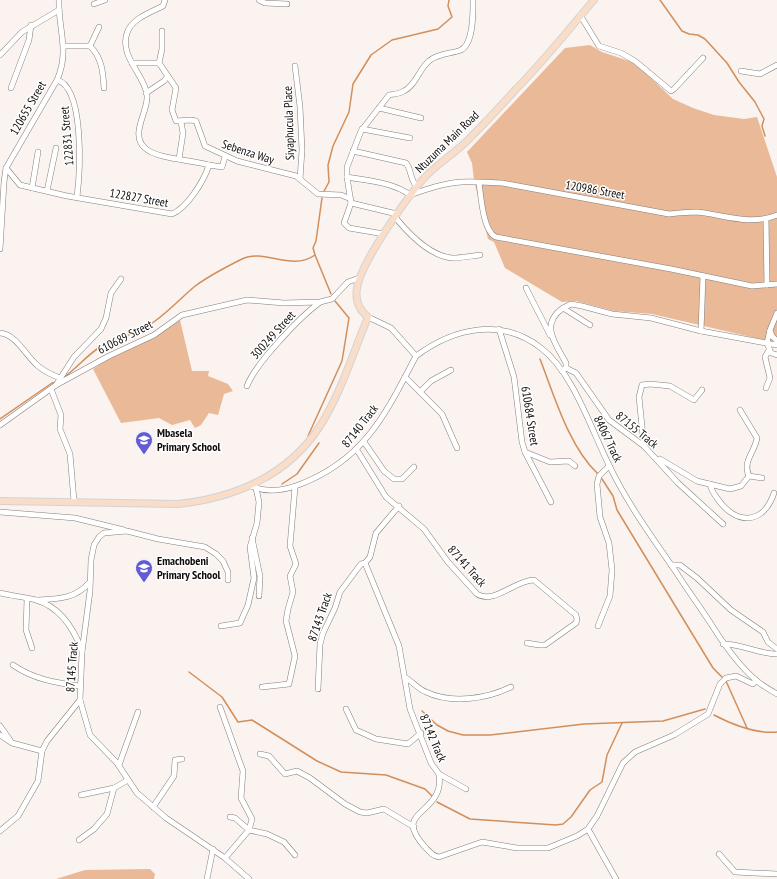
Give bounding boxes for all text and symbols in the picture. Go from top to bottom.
street label: 120655 Street [6,78,49,137]
street label: Siyaphucula Place [280,86,297,160]
street label: 122831 Street [56,105,77,166]
street label: Ntuzuma Main Road [412,107,482,176]
street label: Sebenza Way [220,136,277,167]
street label: 120986 Street [564,177,627,202]
street label: 122827 Street [109,185,170,210]
street label: 300249 Street [247,307,299,362]
street label: 610689 Street [95,316,155,357]
street label: 610684 Street [518,385,543,447]
street label: 87140 Track [338,401,381,450]
street label: 87155 Track [613,408,662,452]
street label: 84067 Track [591,413,626,465]
place label: Mbasela Primary School [157,425,221,454]
school or university icon: Mbasela Primary School [134,430,154,455]
street label: 87141 Track [445,542,490,590]
place label: Emachobeni Primary School [157,553,221,582]
school or university icon: Emachobeni Primary School [134,558,154,583]
street label: 87143 Track [304,590,335,643]
street label: 87145 Track [62,641,81,693]
street label: 87142 Track [417,712,450,764]

